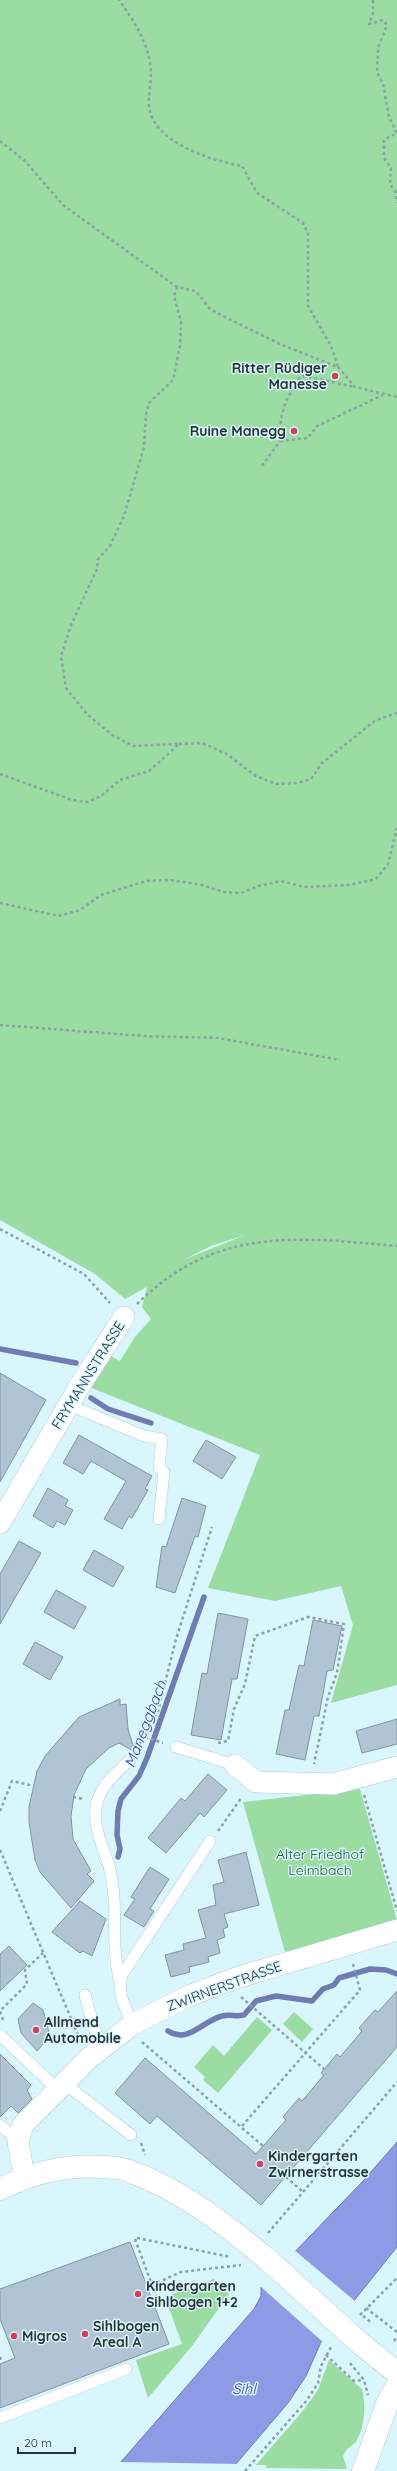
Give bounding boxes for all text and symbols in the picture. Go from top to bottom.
place label: Ritter Rüdiger Manesse [232,359,327,393]
marker: Ritter Rüdiger Manesse [330,371,340,381]
place label: Ruine Manegg [190,422,286,440]
marker: Ruine Manegg [289,426,299,436]
street label: FRYMANNSTRASSE [47,1317,129,1432]
water label: Maneggbach [120,1677,170,1770]
park label: Alter Friedhof Leimbach [276,1845,364,1879]
street label: ZWIRNERSTRASSE [164,1957,284,2015]
place label: Allmend Automobile [44,2013,121,2047]
marker: Allmend Automobile [31,2025,41,2035]
place label: Kindergarten Zwirnerstrasse [268,2147,369,2181]
marker: Kindergarten Zwirnerstrasse [255,2159,265,2169]
place label: Kindergarten Sihlbogen 1+2 [146,2277,238,2311]
marker: Kindergarten Sihlbogen 1+2 [133,2289,143,2299]
place label: Sihlbogen Areal A [93,2317,159,2351]
place label: Migros [22,2327,67,2345]
marker: Sihlbogen Areal A [80,2329,90,2339]
marker: Migros [9,2331,19,2341]
water label: Sihl [232,2379,257,2398]
scale bar [18,2429,75,2455]
text: 20 m [24,2435,52,2450]

